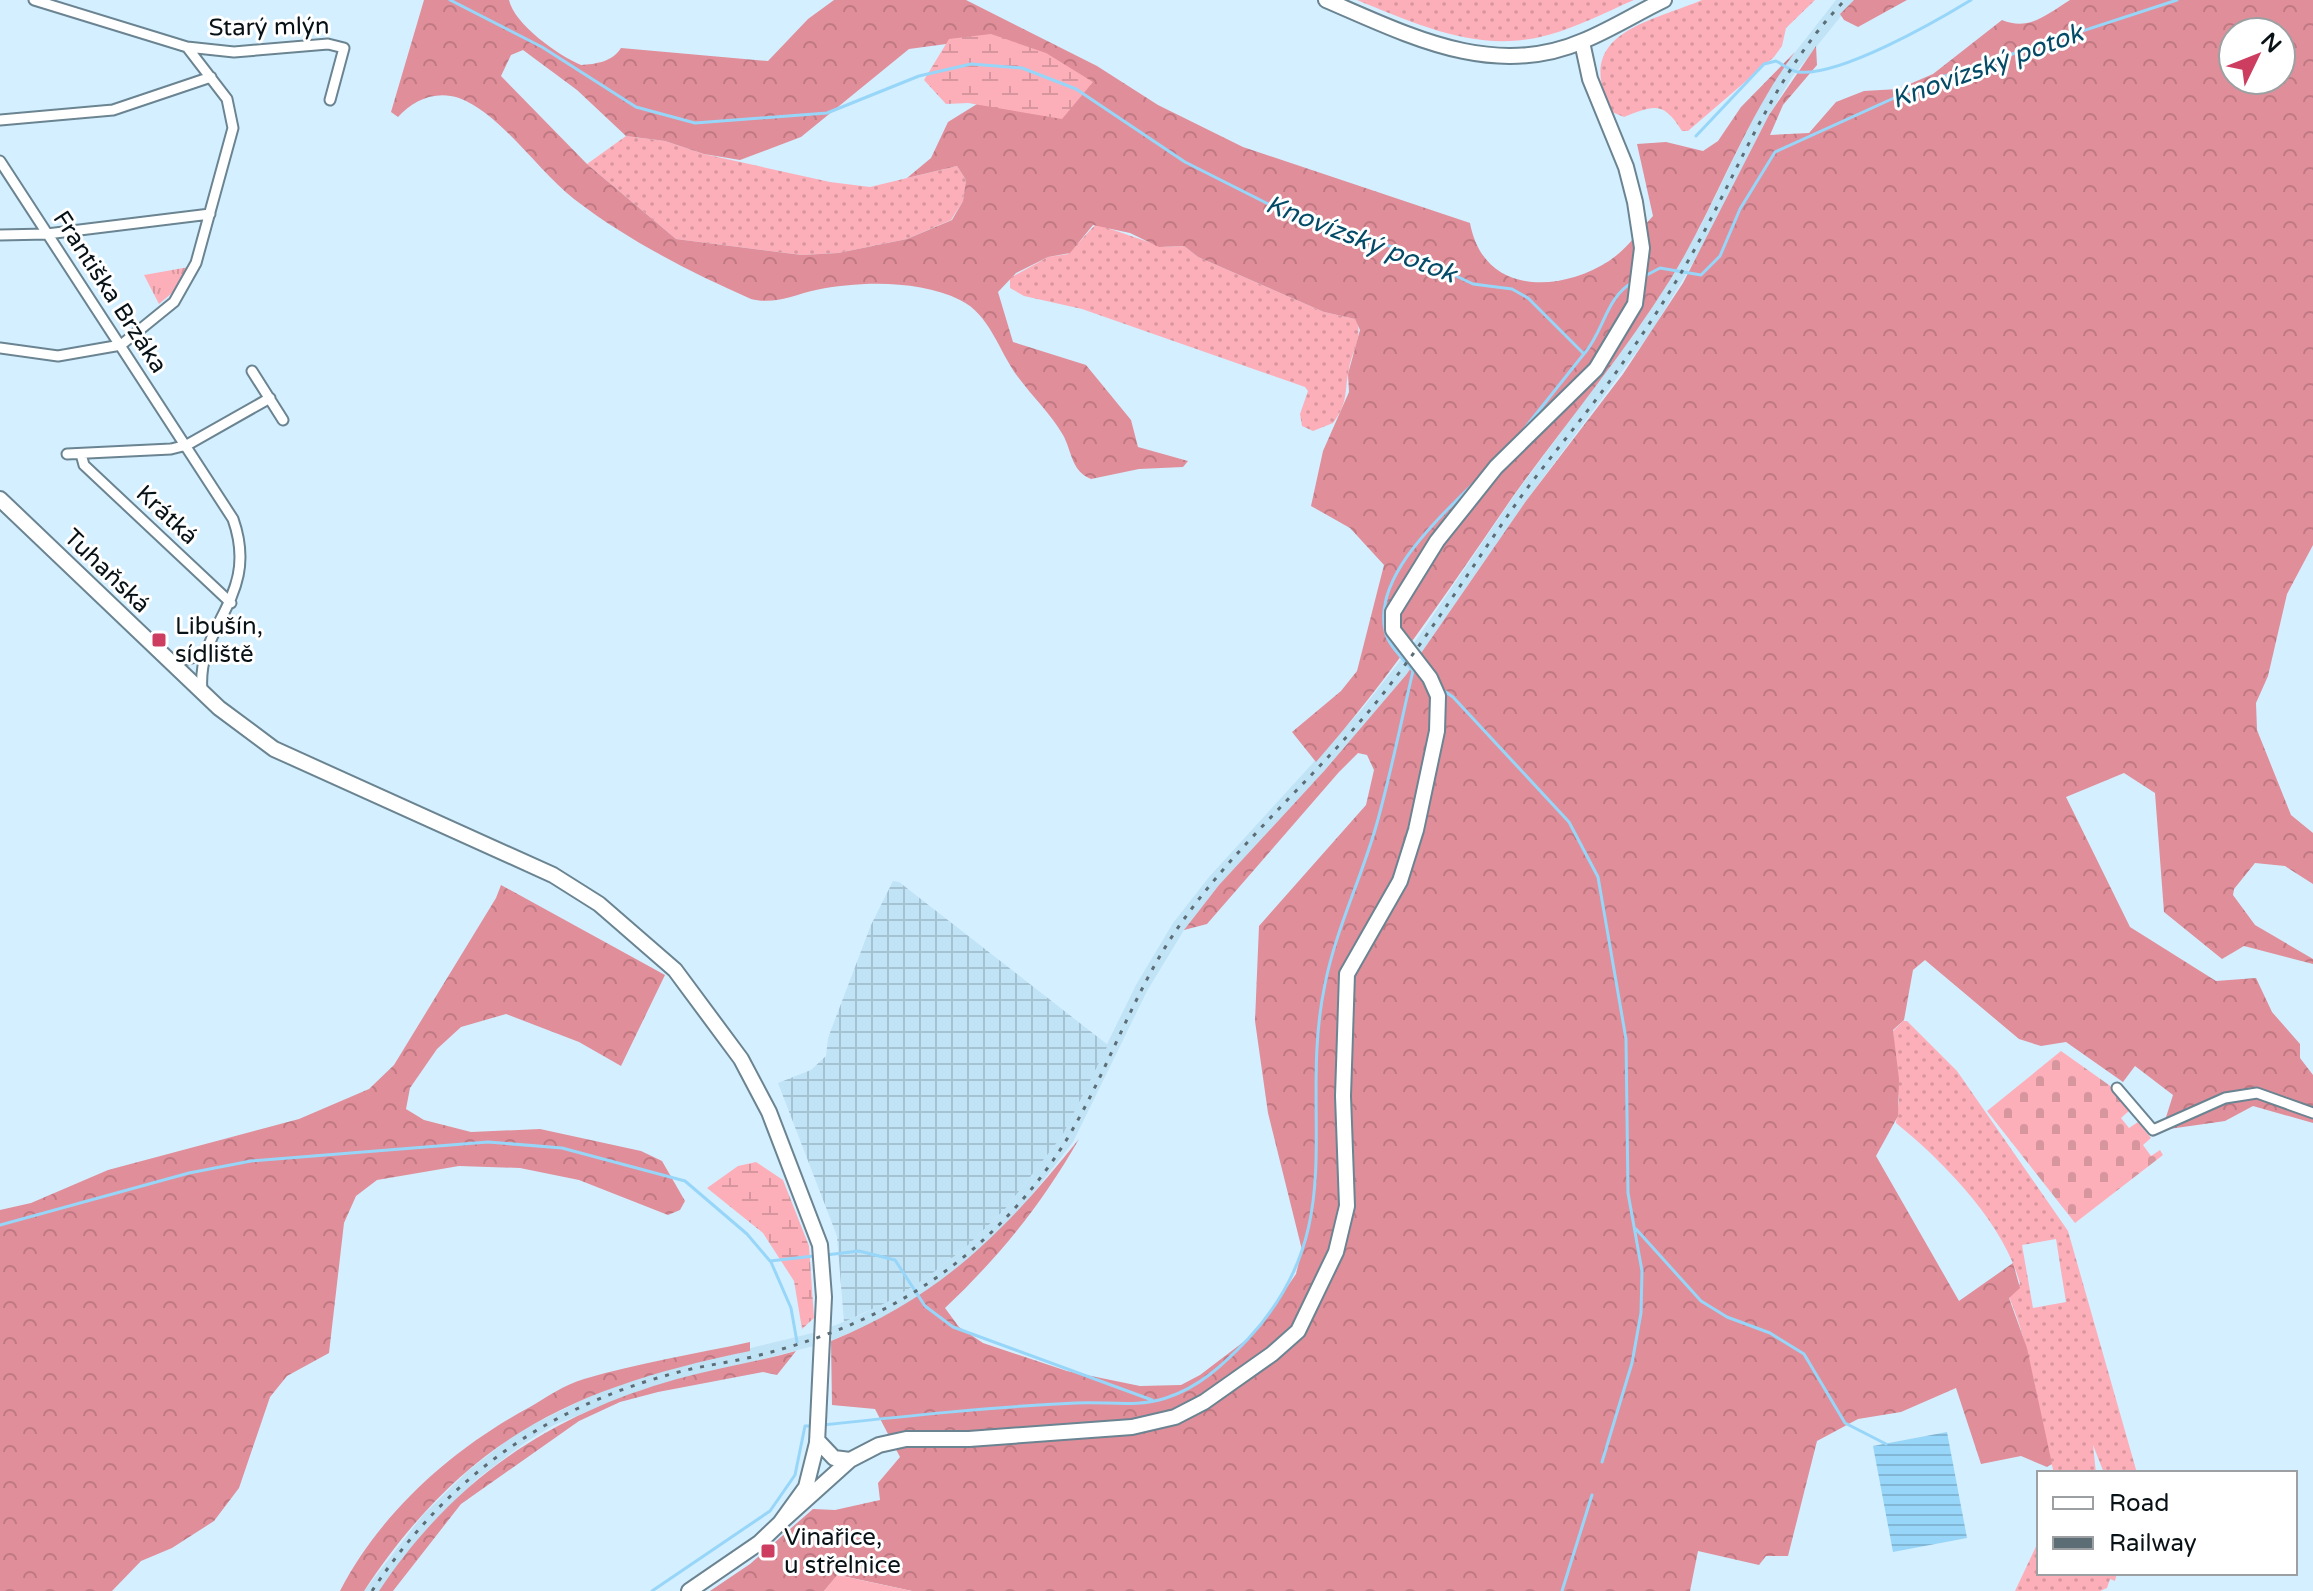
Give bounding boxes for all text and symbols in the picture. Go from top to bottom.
street label: Starý mlýn [208,11,330,43]
water label: Knovízský potok [1887,16,2089,115]
north arrow [2217,16,2297,96]
text: N [2255,28,2286,58]
water label: Knovízský potok [1261,188,1462,290]
street label: Františka Brzáka [47,205,173,379]
street label: Krátká [130,479,204,551]
street label: Tuhaňská [58,523,156,619]
place label: Libušín, sídliště [175,612,263,669]
marker: Libušín, sídliště [150,631,168,649]
legend [2037,1471,2297,1575]
text: Road [2109,1489,2169,1518]
place label: Vinařice, u střelnice [784,1523,901,1580]
text: Railway [2109,1529,2197,1558]
marker: Vinařice, u střelnice [759,1542,777,1560]

